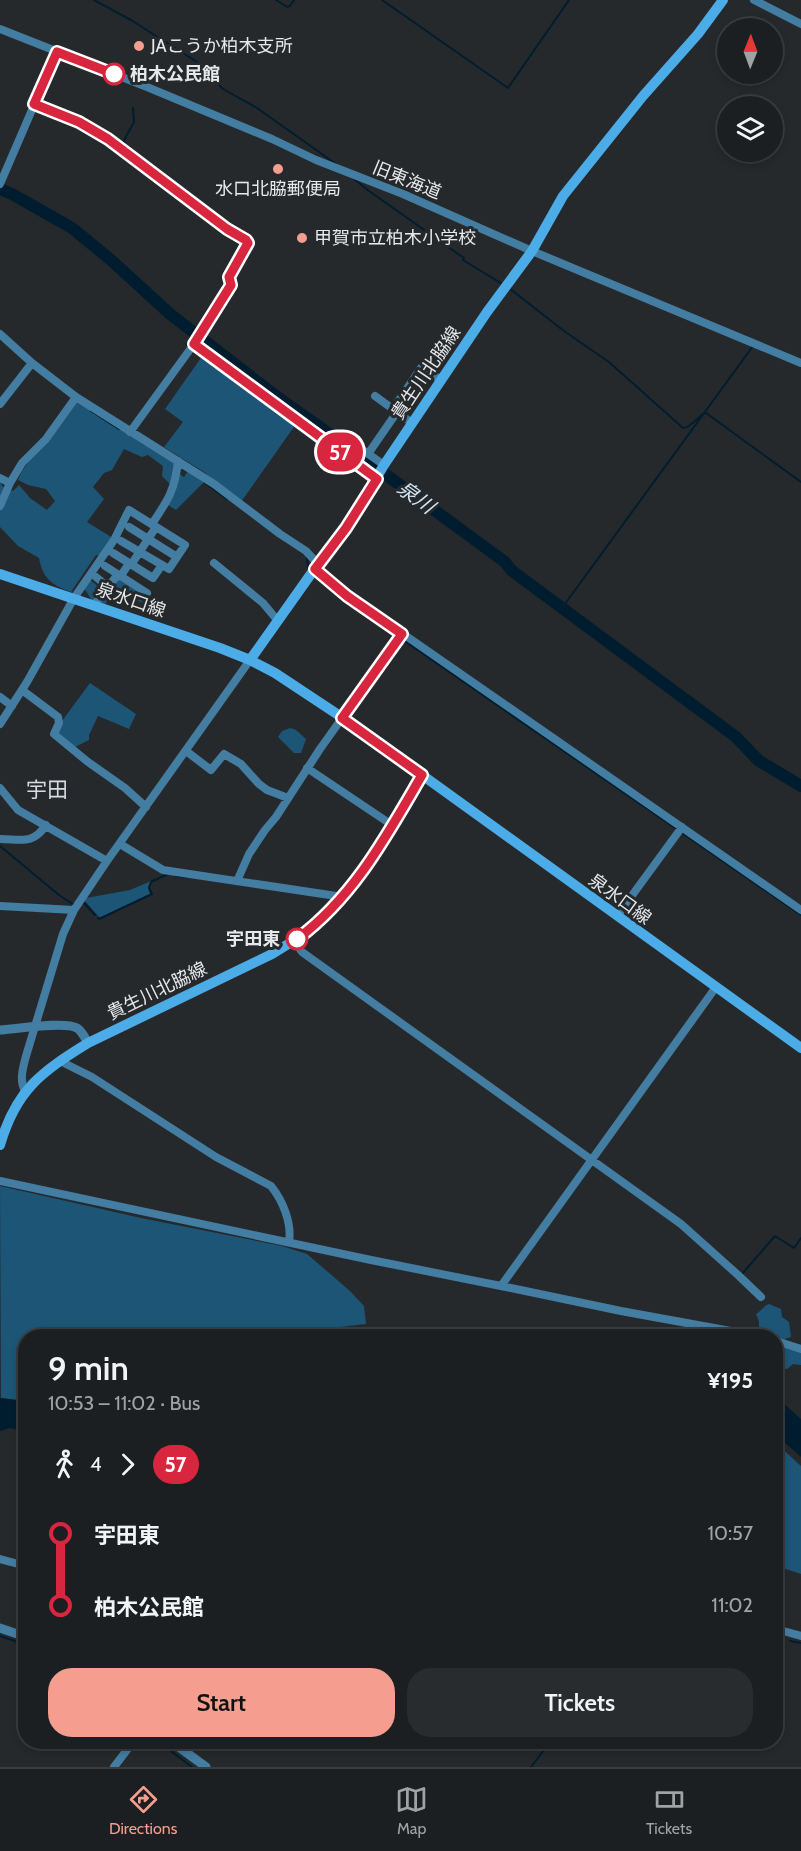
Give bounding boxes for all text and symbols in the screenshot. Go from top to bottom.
north arrow [717,18,783,84]
map controls [717,18,783,162]
place label: JAこうか柏木支所 [150,35,293,57]
marker: JAこうか柏木支所 [132,39,146,53]
marker: 柏木公民館 [103,63,125,85]
place label: 柏木公民館 [130,63,220,85]
button: layers [717,96,783,162]
street label: 旧東海道 [370,156,444,204]
marker: 水口北脇郵便局 [271,162,285,176]
place label: 水口北脇郵便局 [215,178,341,200]
place label: 甲賀市立柏木小学校 [314,227,476,249]
marker: 甲賀市立柏木小学校 [295,231,309,245]
street label: 貴生川北脇線 [387,322,465,424]
line badge: 57 [313,432,367,472]
text: 57 [329,440,351,465]
water label: 泉川 [393,476,441,520]
street label: 泉水口線 [93,578,169,622]
district label: 宇田 [26,777,68,802]
street label: 泉水口線 [584,869,656,929]
place label: 宇田東 [226,928,280,950]
marker: 宇田東 [286,928,308,950]
street label: 貴生川北脇線 [104,957,210,1025]
text: 9 min [48,1348,129,1388]
text: ¥195 [707,1367,753,1394]
text: 10:53 – 11:02 · Bus [48,1391,200,1415]
icon: walk [48,1448,81,1481]
icon: forward [111,1448,144,1481]
text: 4 [90,1452,102,1476]
text: 57 [165,1452,187,1477]
text: 10:57 [707,1521,753,1545]
text: 宇田東 [94,1522,160,1549]
text: 11:02 [711,1593,753,1617]
text: 柏木公民館 [94,1594,204,1621]
button: Start [48,1668,395,1737]
button: Tickets [407,1668,753,1737]
tab: Directions [109,1783,177,1838]
tab: Map [395,1783,428,1838]
tab: Tickets [646,1783,692,1838]

